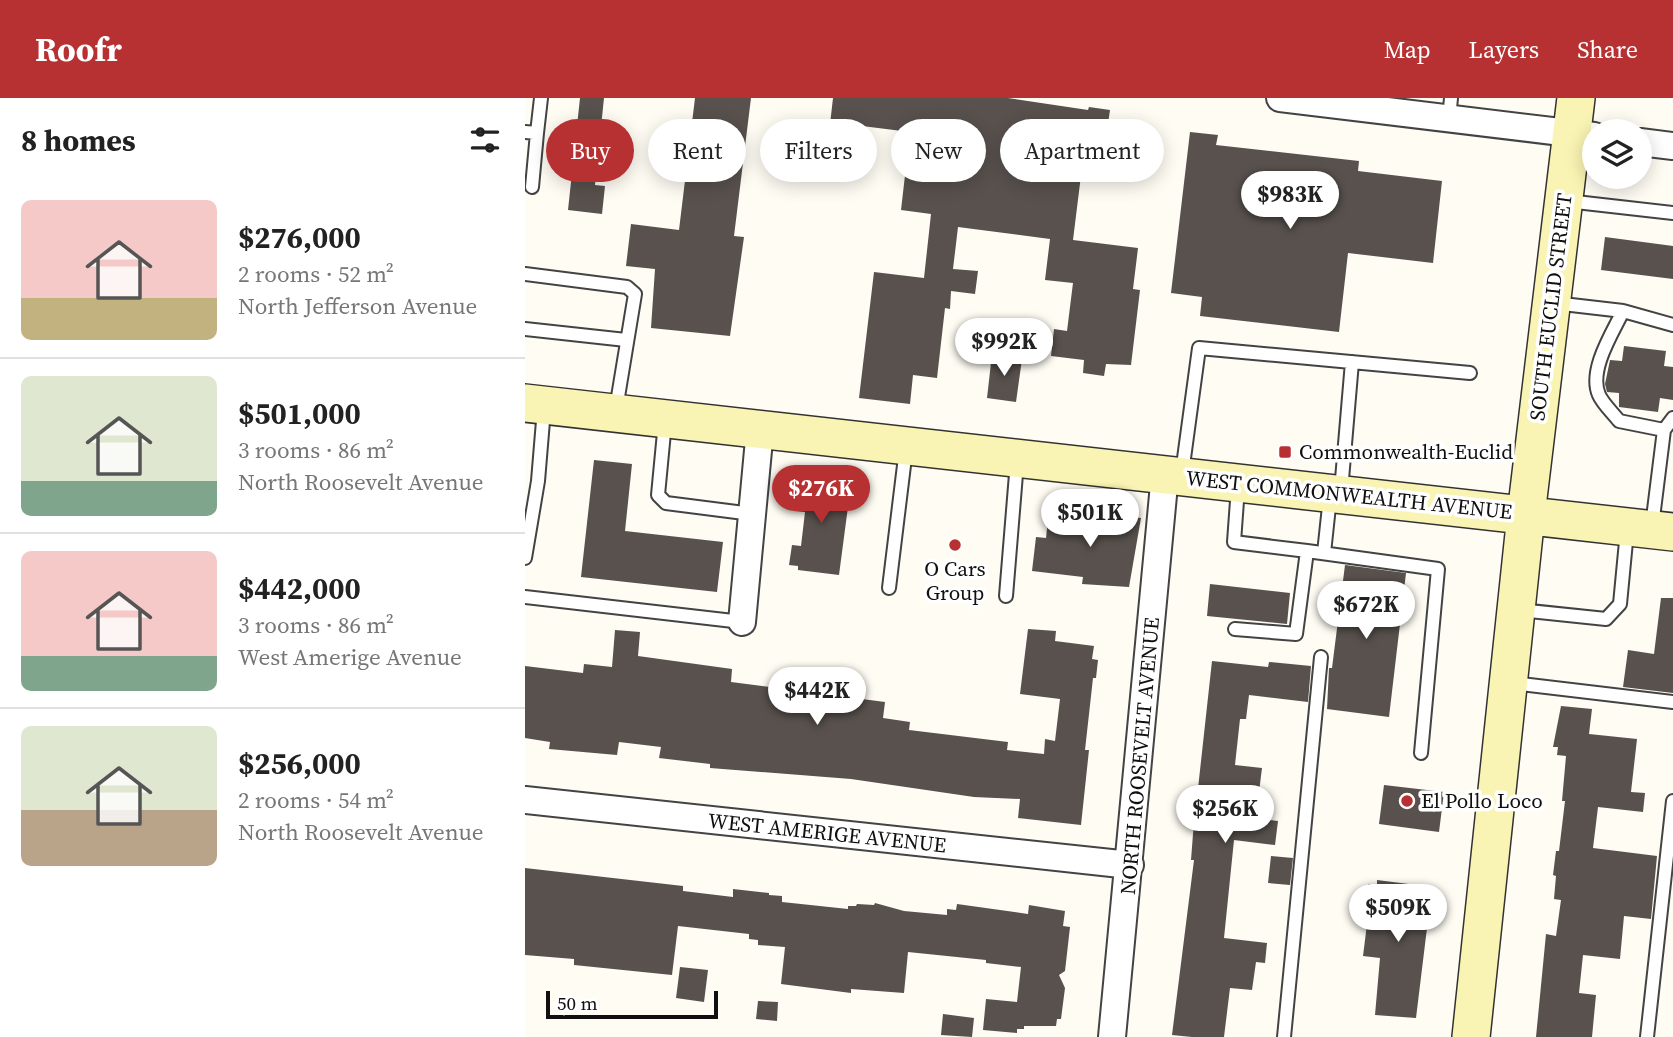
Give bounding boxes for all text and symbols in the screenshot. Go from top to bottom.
text: Roofr [35,27,122,72]
text: Map [1384,33,1431,66]
text: Layers [1469,33,1539,66]
text: Share [1577,33,1638,66]
chip: Buy [546,119,634,182]
chip: Rent [648,119,746,182]
chip: Filters [760,119,877,182]
chip: New [891,119,986,182]
chip: Apartment [1000,119,1164,182]
map controls [1582,119,1652,189]
button: layers [1582,119,1652,189]
text: 8 homes [21,120,136,161]
icon: filters [466,121,504,159]
pin: $983K [1241,172,1339,231]
text: $983K [1257,178,1323,210]
street label: SOUTH EUCLID STREET [1522,191,1579,422]
text: $276,000 [238,217,361,258]
icon: home [77,228,161,312]
text: 2 rooms · 52 m² [238,258,394,290]
text: North Jefferson Avenue [238,290,477,322]
pin: $992K [955,318,1053,378]
text: $992K [971,325,1037,357]
text: $501,000 [238,393,361,434]
icon: home [77,404,161,488]
text: 3 rooms · 86 m² [238,434,394,466]
place label: Commonwealth-Euclid [1299,437,1513,466]
marker: Commonwealth-Euclid [1277,444,1293,460]
street label: WEST COMMONWEALTH AVENUE [1184,463,1514,526]
text: North Roosevelt Avenue [238,466,483,498]
pin: $276K [772,466,870,525]
text: $276K [788,472,854,504]
pin: $501K [1041,490,1139,549]
text: $501K [1057,496,1123,528]
marker: O Cars Group [947,537,963,553]
place label: O Cars Group [924,554,986,607]
text: $442,000 [238,568,361,609]
icon: home [77,579,161,663]
pin: $672K [1317,582,1415,641]
text: $672K [1333,588,1399,620]
text: 3 rooms · 86 m² [238,609,394,641]
street label: NORTH ROOSEVELT AVENUE [1113,616,1166,896]
text: West Amerige Avenue [238,641,462,673]
pin: $442K [768,668,866,727]
text: $442K [784,674,850,706]
text: $256,000 [238,743,361,784]
icon: home [77,754,161,838]
text: 2 rooms · 54 m² [238,784,394,816]
pin: $256K [1176,786,1274,845]
place label: El Pollo Loco [1421,786,1543,815]
text: $256K [1192,792,1258,824]
marker: El Pollo Loco [1399,793,1415,809]
street label: WEST AMERIGE AVENUE [706,806,948,859]
text: North Roosevelt Avenue [238,816,483,848]
pin: $509K [1349,884,1447,944]
text: $509K [1365,891,1431,923]
scale bar [546,988,717,1020]
text: 50 m [557,990,598,1016]

